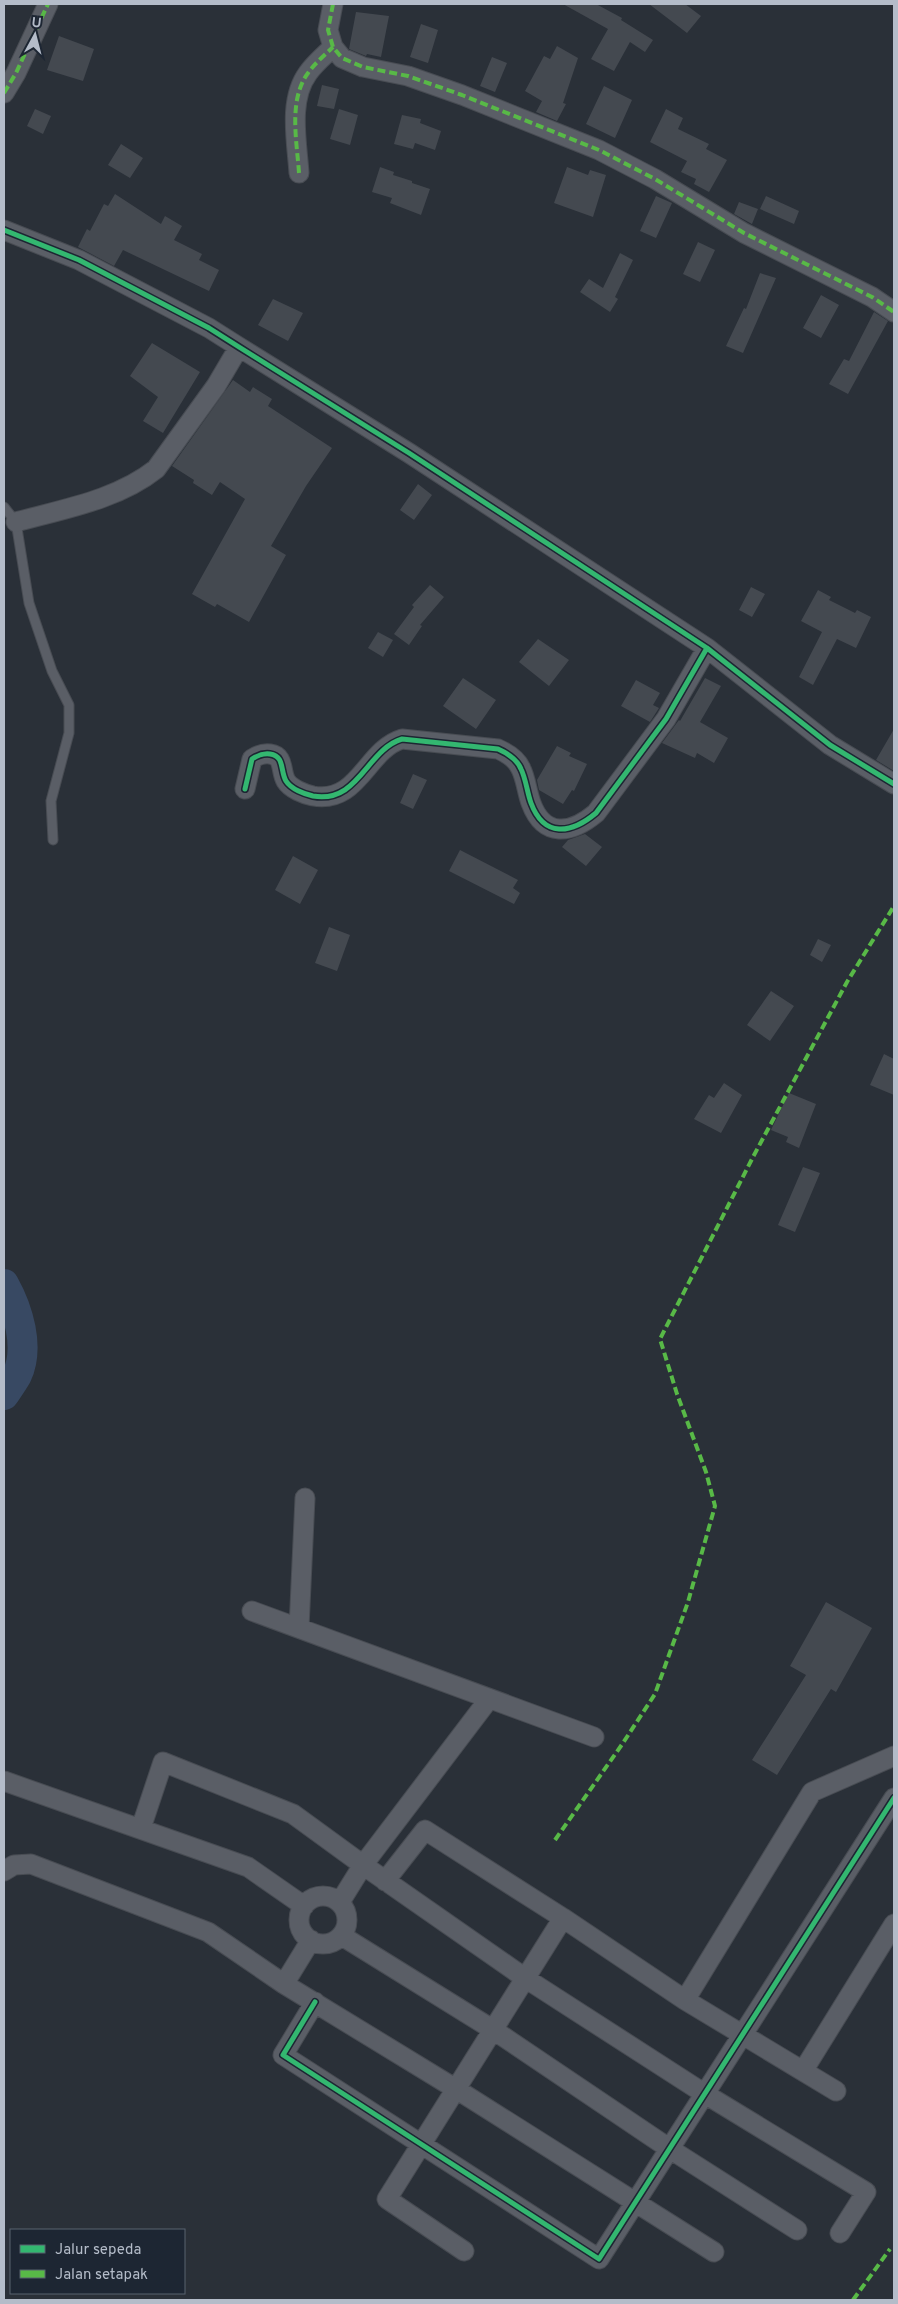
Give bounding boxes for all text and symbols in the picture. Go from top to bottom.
north arrow [10,10,60,60]
text: U [30,15,42,33]
legend [10,2229,185,2294]
text: Jalur sepeda [55,2241,141,2260]
text: Jalan setapak [55,2266,148,2285]

